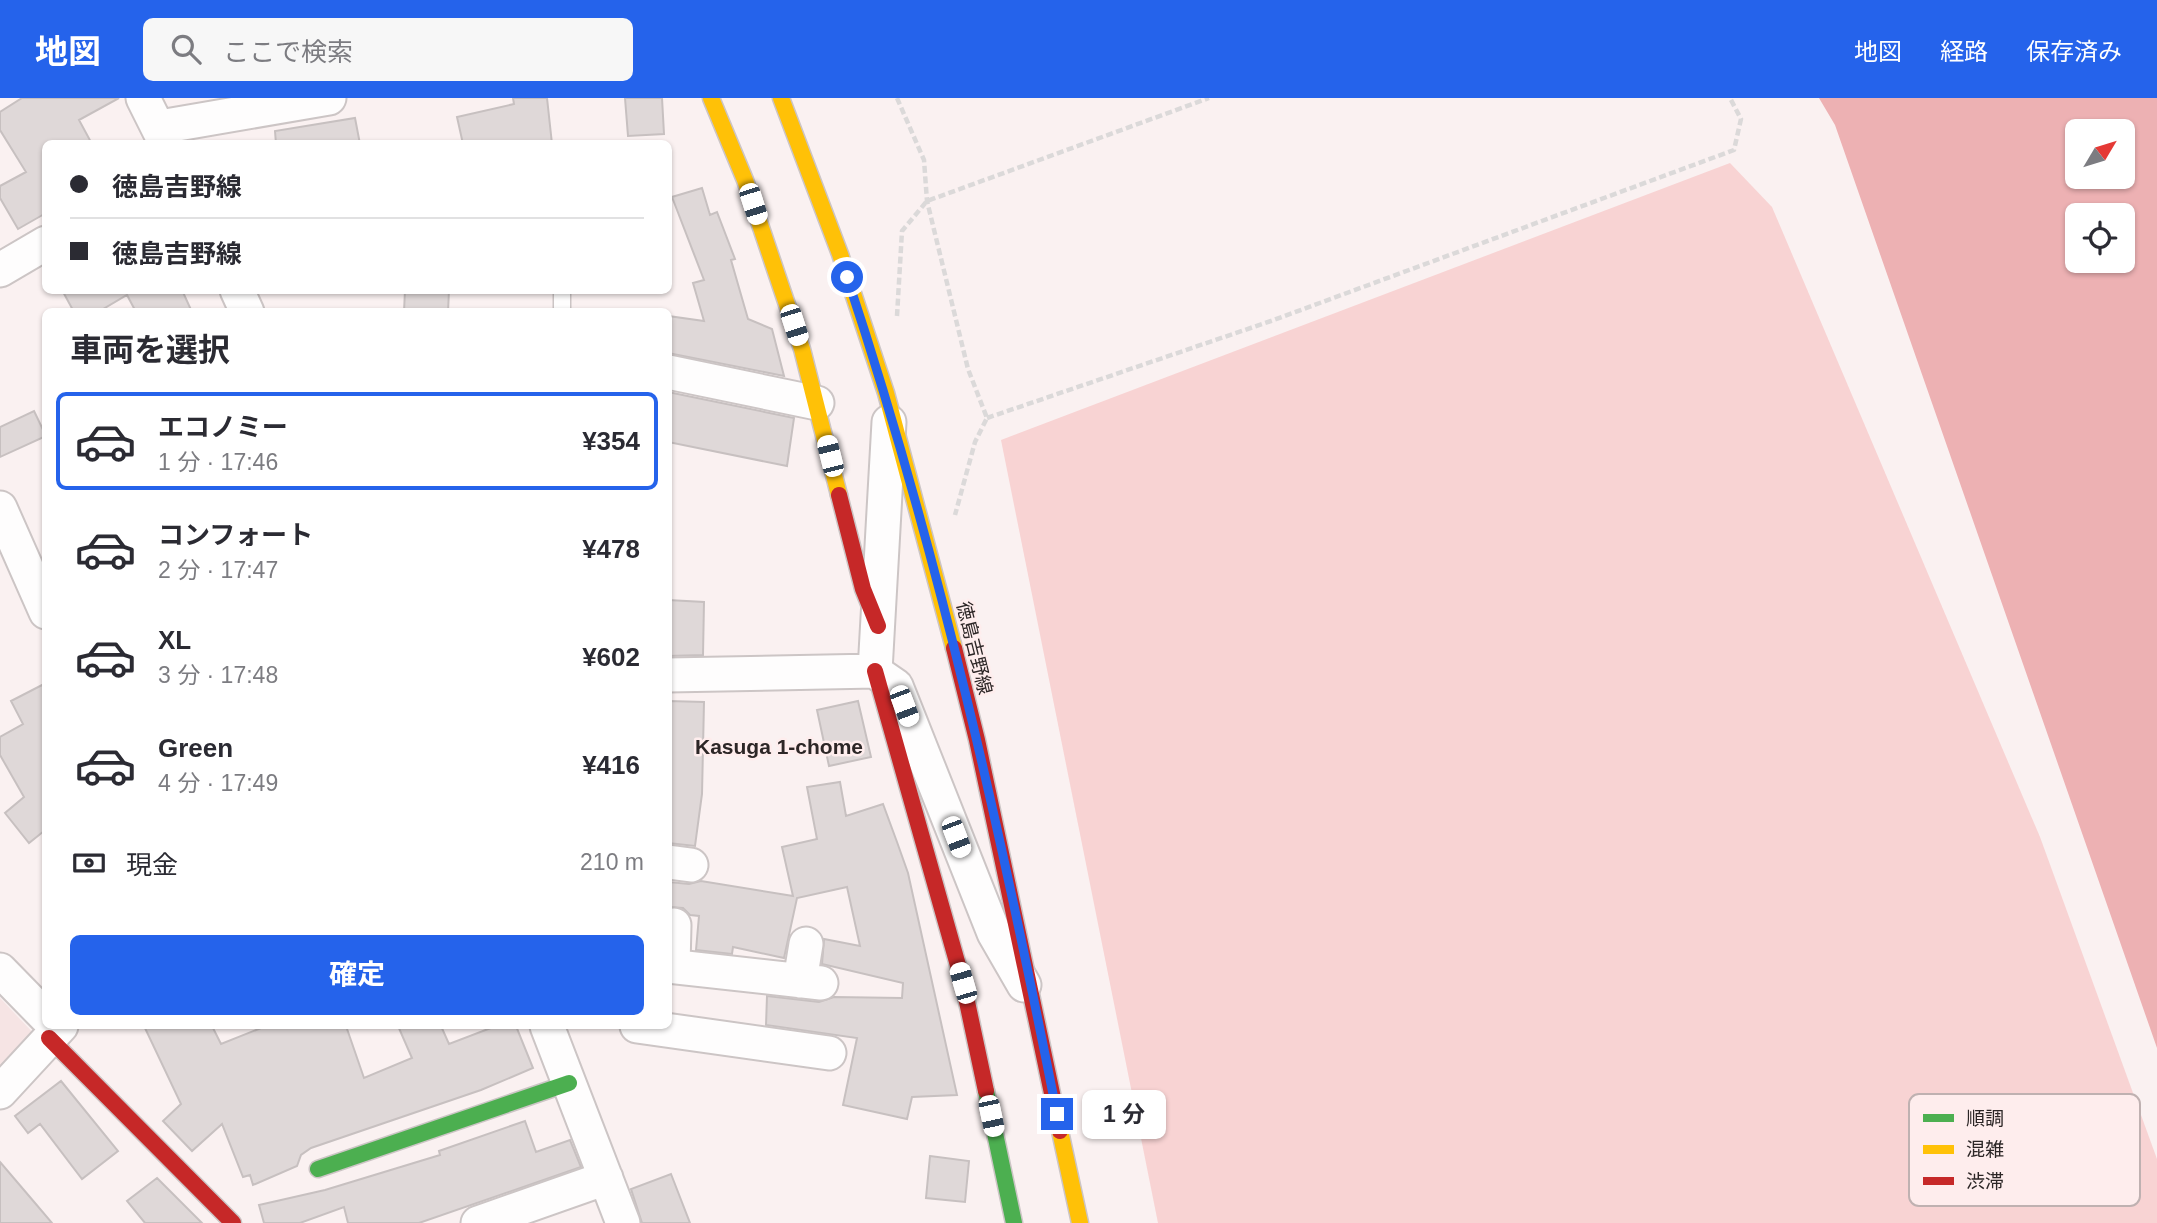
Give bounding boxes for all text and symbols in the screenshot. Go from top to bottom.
search box [143,18,633,81]
icon: search [167,30,205,68]
text: 地図 [35,33,101,70]
text: ここで検索 [223,37,353,67]
text: 地図 [1854,38,1902,65]
text: 経路 [1940,38,1988,65]
text: 保存済み [2026,38,2122,65]
north arrow [2065,119,2135,189]
map controls [2065,119,2135,273]
text: 徳島吉野線 [112,172,242,202]
car [737,181,770,227]
button: locate [2065,203,2135,273]
text: 徳島吉野線 [112,239,242,269]
route start [831,261,863,293]
car [778,302,811,348]
text: 車両を選択 [70,332,230,368]
icon: car [74,410,137,473]
text: エコノミー [158,412,288,442]
text: ¥354 [582,426,640,456]
car [815,433,846,479]
text: 1 分 · 17:46 [158,449,278,475]
icon: car [74,518,137,581]
text: コンフォート [158,520,313,550]
text: ¥478 [582,534,640,564]
text: 2 分 · 17:47 [158,557,278,583]
street label: 徳島吉野線 [953,599,996,697]
text: XL [158,625,191,655]
icon: car [74,626,137,689]
text: ¥602 [582,642,640,672]
text: 3 分 · 17:48 [158,662,278,688]
car [887,683,922,729]
text: Green [158,733,233,763]
icon: car [74,734,137,797]
district label: Kasuga 1-chome [695,735,863,758]
text: ¥416 [582,750,640,780]
text: 4 分 · 17:49 [158,770,278,796]
car [939,814,974,860]
icon: cash [70,844,108,882]
text: 210 m [580,849,644,875]
text: 現金 [126,850,178,880]
button: 確定 [70,935,644,1015]
car [948,960,979,1006]
callout: 1 分 [1082,1090,1166,1138]
car [977,1093,1006,1139]
legend [1909,1094,2140,1206]
route end [1041,1098,1073,1130]
text: 1 分 [1103,1101,1145,1127]
text: 順調 [1966,1108,2004,1129]
text: 混雑 [1966,1139,2004,1160]
text: 渋滞 [1966,1171,2004,1192]

